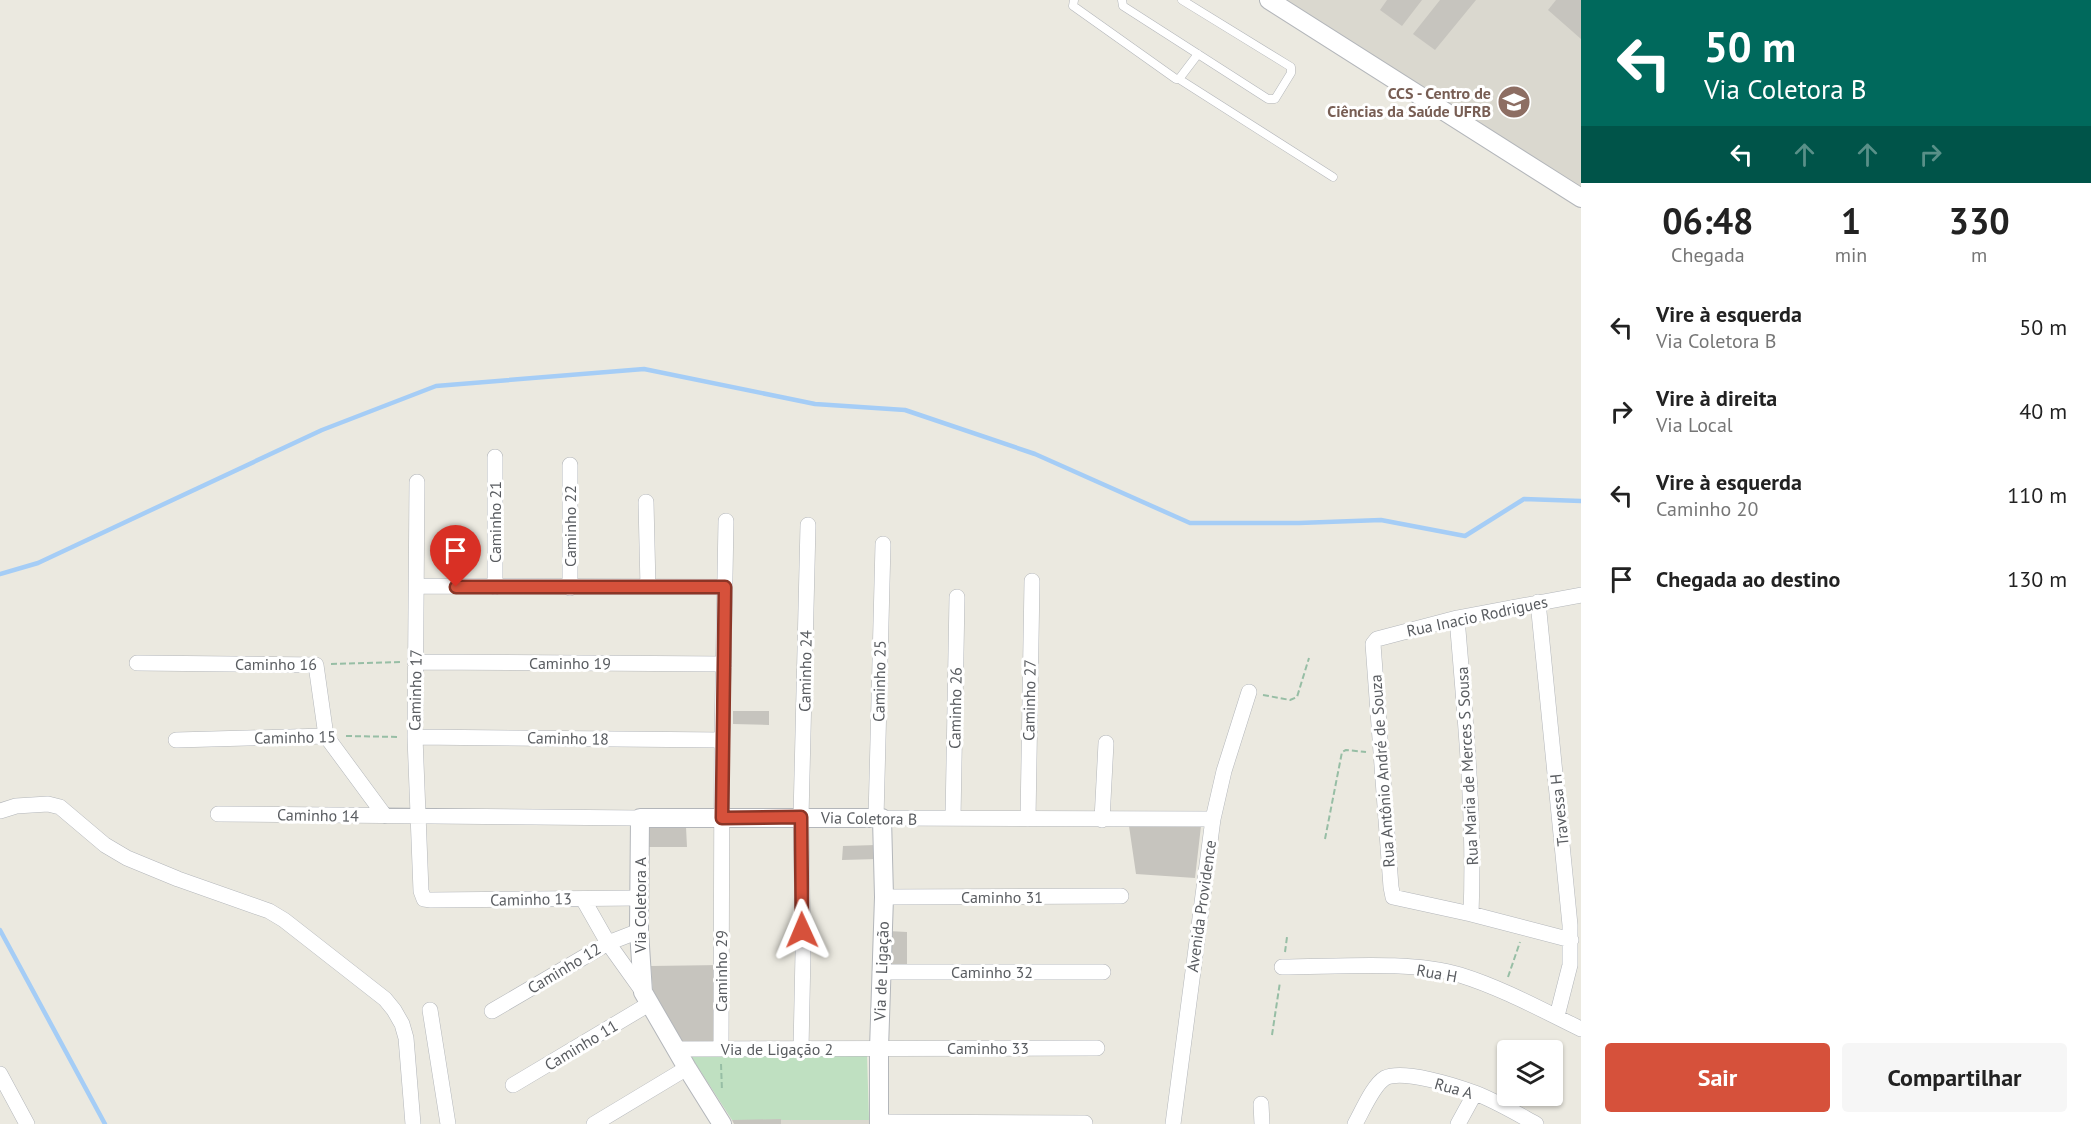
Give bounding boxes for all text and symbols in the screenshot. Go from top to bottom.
text: 50 m [1704,19,1796,74]
icon: left [1605,24,1683,102]
text: Via Coletora B [1704,72,1867,106]
place label: CCS - Centro de Ciências da Saúde UFRB [1327,83,1491,121]
school or university icon: CCS - Centro de Ciências da Saúde UFRB [1496,84,1532,120]
icon: left [1725,138,1758,171]
icon: ahead [1788,138,1821,171]
icon: ahead [1851,138,1884,171]
icon: right [1914,138,1947,171]
text: 06:48 [1662,197,1754,244]
text: 1 [1841,197,1861,244]
text: 330 [1949,197,2010,244]
text: Chegada [1671,242,1745,268]
text: min [1835,242,1867,268]
text: m [1971,242,1987,268]
text: Vire à esquerda [1656,300,1802,328]
icon: left [1605,311,1638,344]
text: 50 m [2019,313,2067,341]
text: Via Coletora B [1656,328,1776,354]
text: Vire à direita [1656,384,1777,412]
icon: right [1605,395,1638,428]
text: 40 m [2019,397,2067,425]
text: Via Local [1656,412,1733,438]
text: Vire à esquerda [1656,468,1802,496]
icon: left [1605,479,1638,512]
street label: Caminho 21 [485,481,505,563]
text: 110 m [2007,481,2067,509]
street label: Caminho 22 [560,485,580,567]
text: Caminho 20 [1656,496,1758,522]
pin [430,525,481,587]
icon: arrive [439,534,472,567]
icon: arrive [1605,563,1638,596]
text: Chegada ao destino [1656,565,1840,593]
text: 130 m [2007,565,2067,593]
street label: Rua Inacio Rodrigues [1405,591,1550,641]
street label: Caminho 24 [794,630,816,712]
street label: Caminho 25 [868,640,890,722]
street label: Caminho 17 [404,649,426,731]
street label: Caminho 19 [529,653,611,673]
street label: Caminho 16 [235,654,317,674]
street label: Caminho 27 [1018,659,1040,741]
street label: Rua Maria de Merces S Sousa [1452,666,1482,866]
street label: Caminho 26 [944,667,966,749]
street label: Rua Antônio André de Souza [1365,674,1399,868]
street label: Caminho 15 [254,726,336,748]
street label: Caminho 18 [527,727,609,749]
street label: Travessa H [1545,773,1573,847]
street label: Caminho 14 [277,804,359,826]
street label: Via Coletora B [820,807,917,829]
street label: Avenida Providence [1182,839,1220,973]
street label: Via Coletora A [630,856,650,954]
street label: Caminho 31 [961,887,1043,907]
street label: Caminho 13 [490,888,572,910]
position arrow [770,898,834,962]
street label: Via de Ligação [869,921,893,1022]
street label: Caminho 29 [711,930,731,1012]
street label: Caminho 12 [524,938,604,998]
street label: Rua H [1415,960,1459,986]
street label: Caminho 32 [951,962,1033,982]
street label: Caminho 11 [541,1015,621,1075]
street label: Caminho 33 [947,1038,1029,1058]
street label: Via de Ligação 2 [720,1039,833,1059]
map controls [1497,1040,1563,1106]
button: layers [1497,1040,1563,1106]
button: Sair [1605,1043,1830,1112]
button: Compartilhar [1842,1043,2067,1112]
street label: Rua A [1432,1073,1476,1103]

